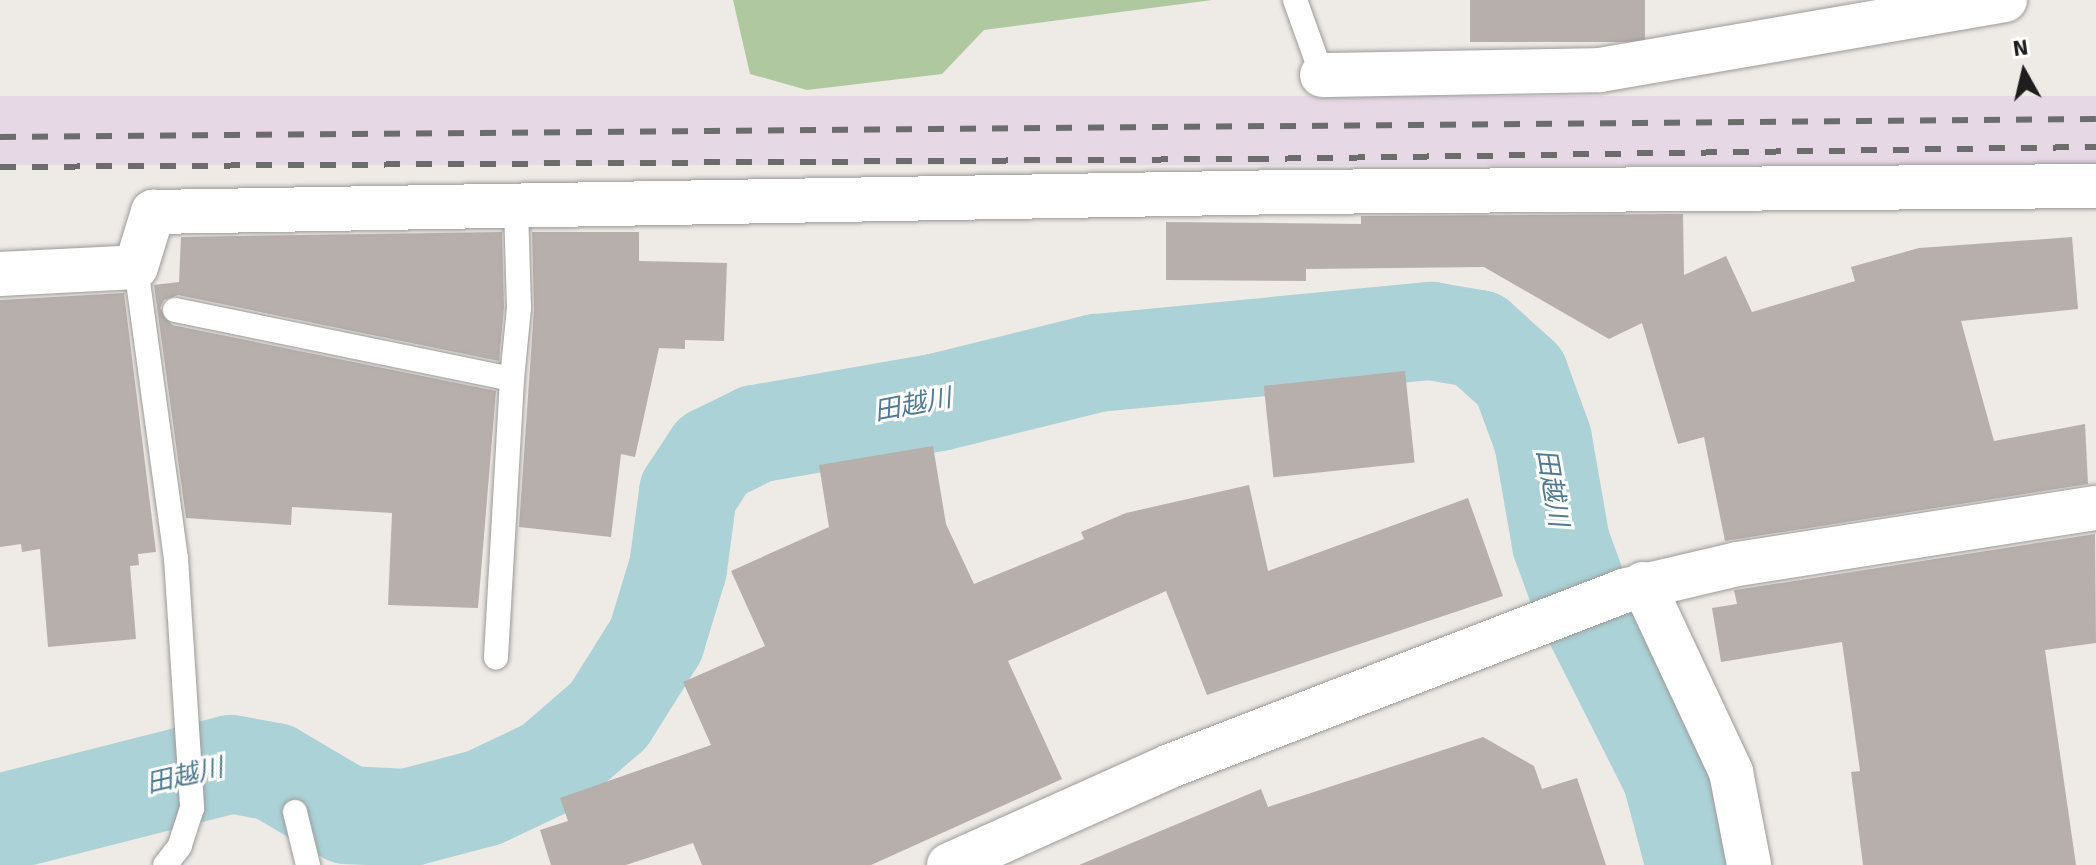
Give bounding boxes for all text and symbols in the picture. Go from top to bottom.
north arrow [1984,32,2064,112]
text: N [2011,33,2030,62]
water label: 田越川 [872,383,954,429]
water label: 田越川 [1529,447,1573,529]
water label: 田越川 [143,753,227,801]

